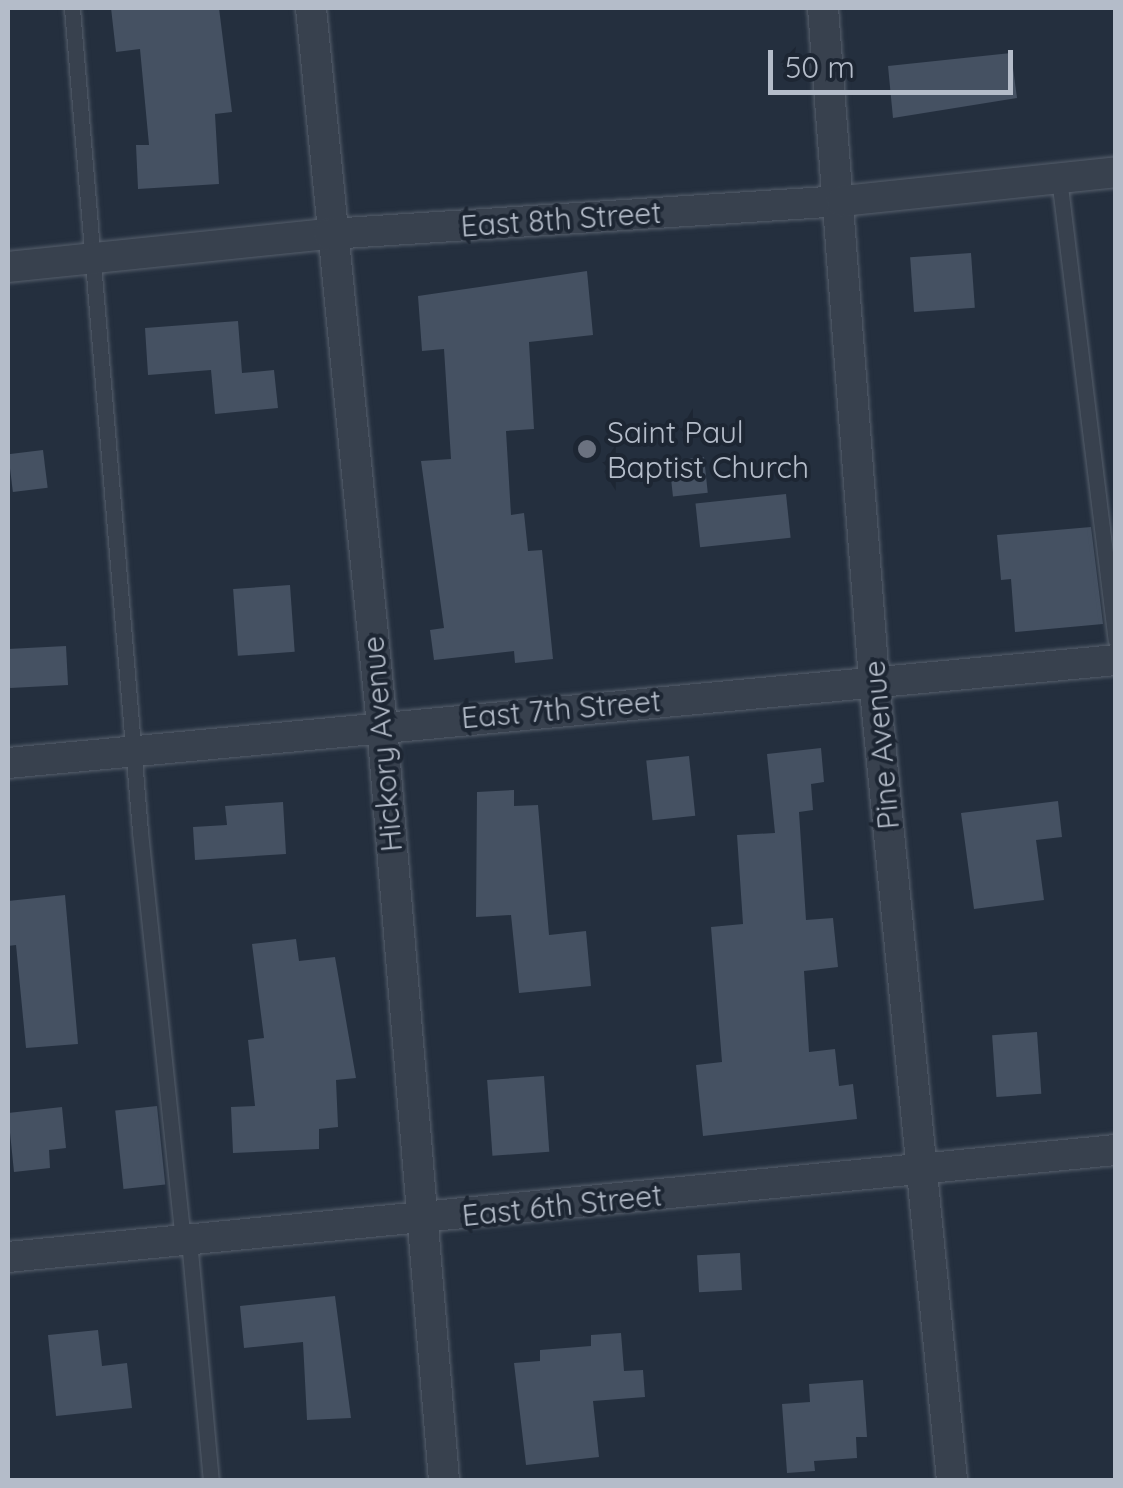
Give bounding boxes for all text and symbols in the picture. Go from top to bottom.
scale bar [773,30,1018,92]
text: 50 m [785,48,855,86]
street label: East 8th Street [459,194,663,244]
place label: Saint Paul Baptist Church [607,414,809,484]
marker: Saint Paul Baptist Church [576,438,598,460]
street label: Hickory Avenue [355,635,409,853]
street label: Pine Avenue [856,659,906,831]
street label: East 7th Street [460,682,662,736]
street label: East 6th Street [460,1177,664,1233]

